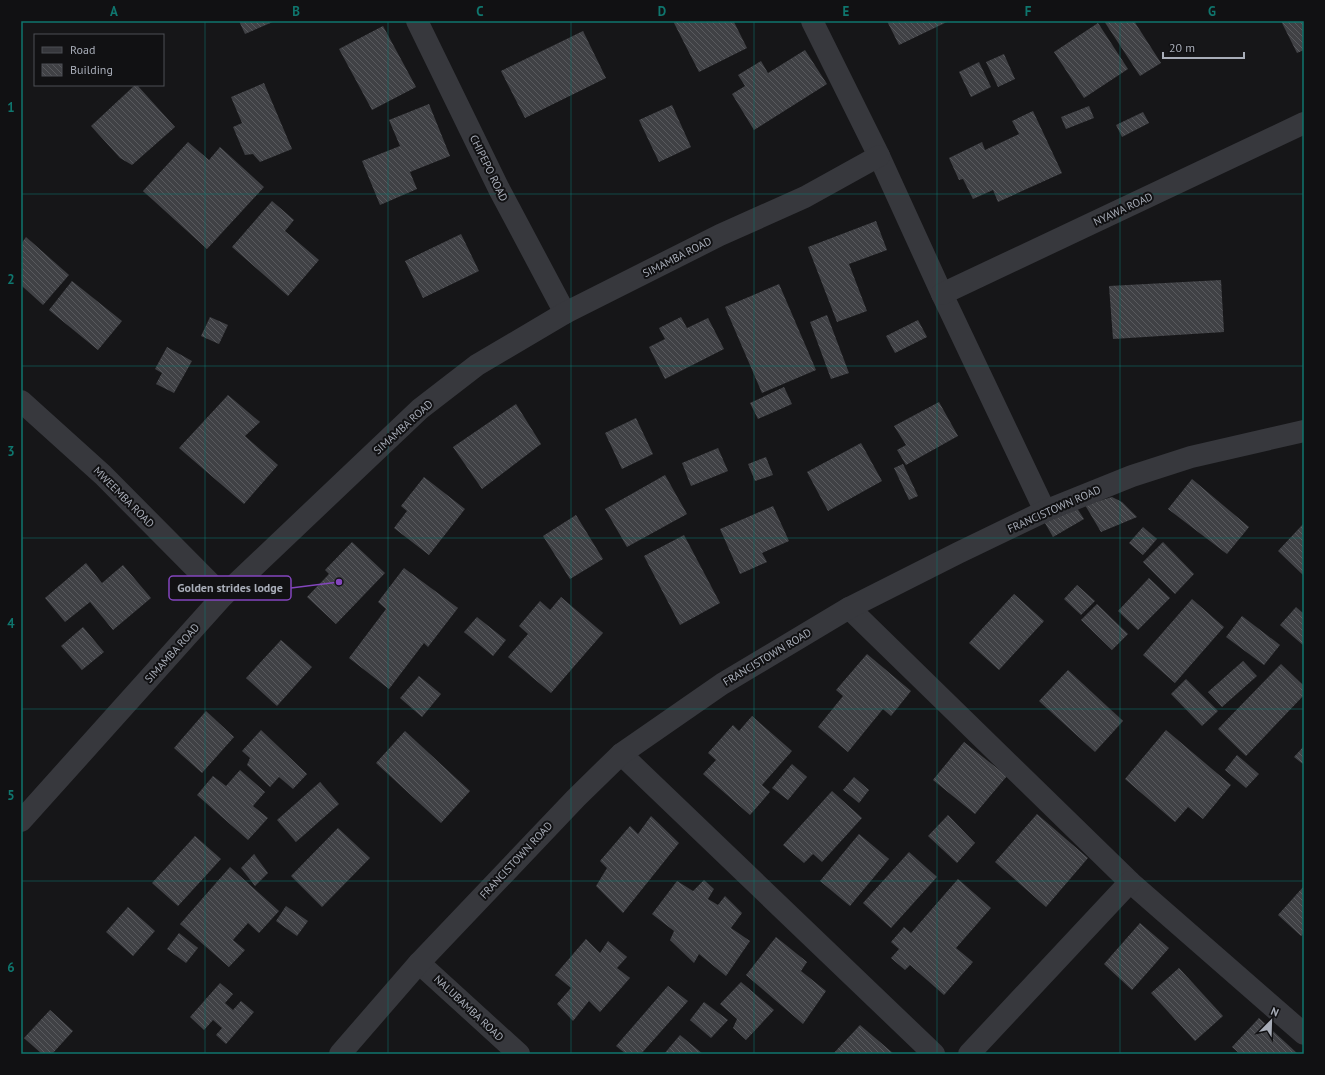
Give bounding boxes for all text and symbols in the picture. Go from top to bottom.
text: A [110,3,118,20]
text: B [292,3,300,20]
text: C [476,3,484,20]
text: D [658,3,666,20]
text: E [843,3,850,20]
text: F [1025,3,1032,20]
text: G [1208,3,1216,20]
legend [34,34,164,86]
scale bar [1163,34,1244,60]
text: 20 m [1169,40,1195,55]
text: Road [70,42,95,57]
text: Building [70,62,113,77]
text: 1 [7,99,15,116]
street label: CHIPEPO ROAD [467,132,511,204]
street label: NYAWA ROAD [1091,189,1155,229]
street label: SIMAMBA ROAD [640,234,714,280]
text: 2 [7,271,15,288]
street label: SIMAMBA ROAD [370,397,436,457]
text: 3 [7,443,15,460]
street label: MWEEMBA ROAD [91,464,157,530]
street label: FRANCISTOWN ROAD [1005,482,1103,536]
callout: Golden strides lodge [169,576,291,600]
text: Golden strides lodge [177,580,283,595]
text: 4 [7,615,15,632]
street label: SIMAMBA ROAD [142,620,202,686]
street label: FRANCISTOWN ROAD [720,625,814,689]
text: 5 [7,787,15,804]
street label: FRANCISTOWN ROAD [477,819,555,901]
text: 6 [7,959,15,976]
street label: NALUBAMBA ROAD [431,972,507,1044]
north arrow [1251,1001,1291,1041]
text: N [1269,1004,1281,1020]

